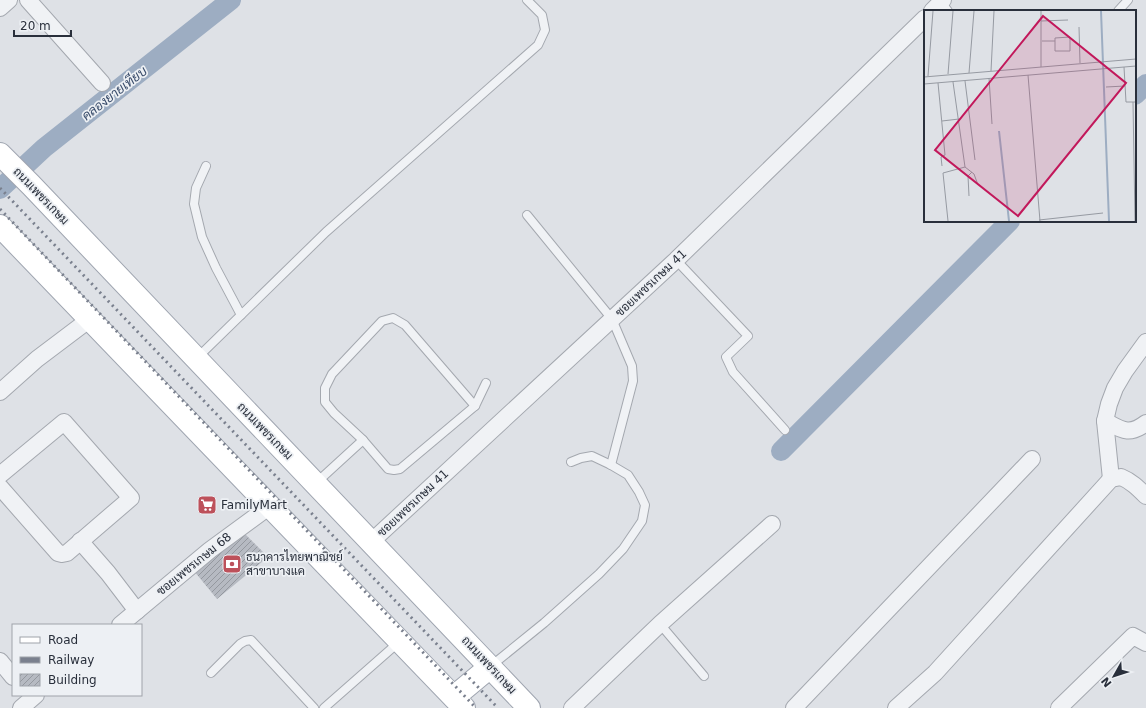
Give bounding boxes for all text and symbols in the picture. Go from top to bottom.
inset map [924,10,1136,222]
scale bar [14,12,71,38]
text: 20 m [20,19,51,33]
water label: คลองยายเทียบ [78,61,150,123]
street label: ถนนเพชรเกษม [10,165,72,227]
street label: ซอยเพชรเกษม 41 [613,247,689,319]
street label: ถนนเพชรเกษม [234,400,296,462]
street label: ซอยเพชรเกษม 41 [375,467,451,539]
supermarket icon: FamilyMart [196,494,218,516]
place label: FamilyMart [221,498,287,512]
street label: ซอยเพชรเกษม 68 [154,530,234,598]
place label: ธนาคารไทยพาณิชย์ สาขาบางแค [246,549,343,578]
bank icon: ธนาคารไทยพาณิชย์ สาขาบางแค [221,553,243,575]
legend [12,624,142,696]
text: Road [48,633,78,647]
street label: ถนนเพชรเกษม [459,633,519,697]
text: Railway [48,653,94,667]
north arrow [1094,656,1134,696]
text: Building [48,673,97,687]
text: N [1099,674,1115,690]

